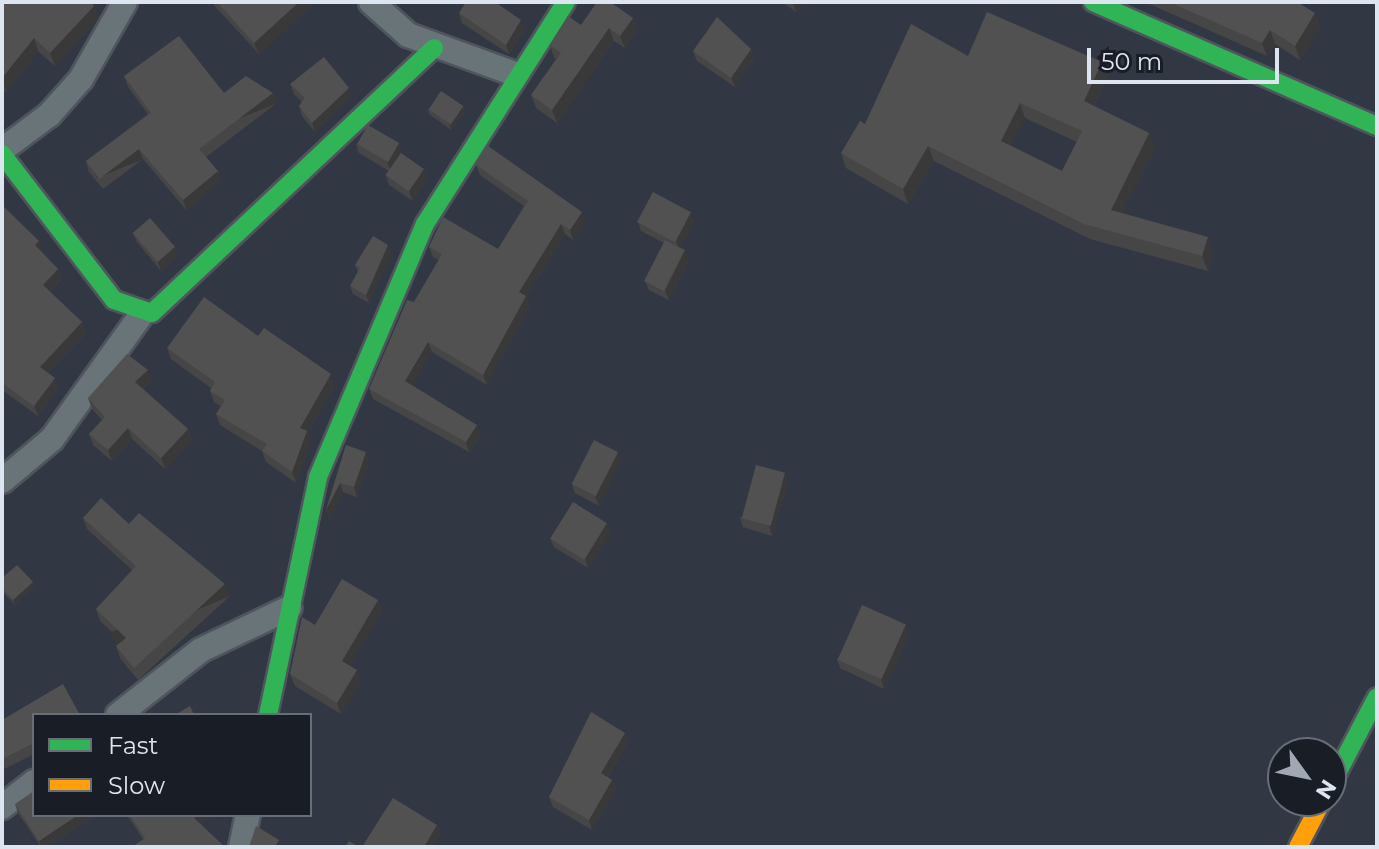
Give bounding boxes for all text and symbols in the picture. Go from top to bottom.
scale bar [1091,32,1283,82]
text: 50 m [1101,47,1162,76]
legend [32,713,312,817]
text: Fast [108,731,158,760]
north arrow [1267,737,1347,817]
text: Slow [108,771,165,800]
text: N [1310,774,1342,804]

